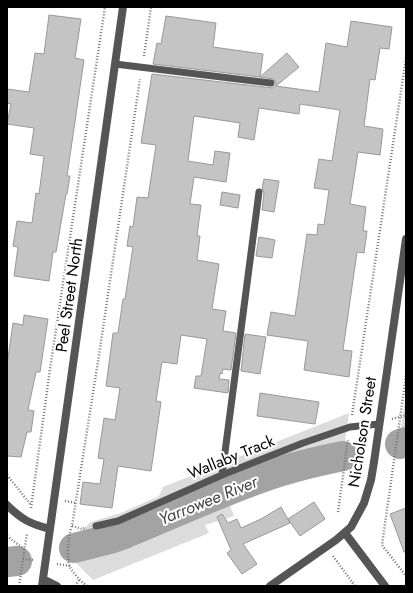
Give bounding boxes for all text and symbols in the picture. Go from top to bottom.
street label: Peel Street North [50,236,88,354]
street label: Nicholson Street [342,375,382,489]
street label: Wallaby Track [184,429,279,485]
water label: Yarrowee River [155,469,262,531]

